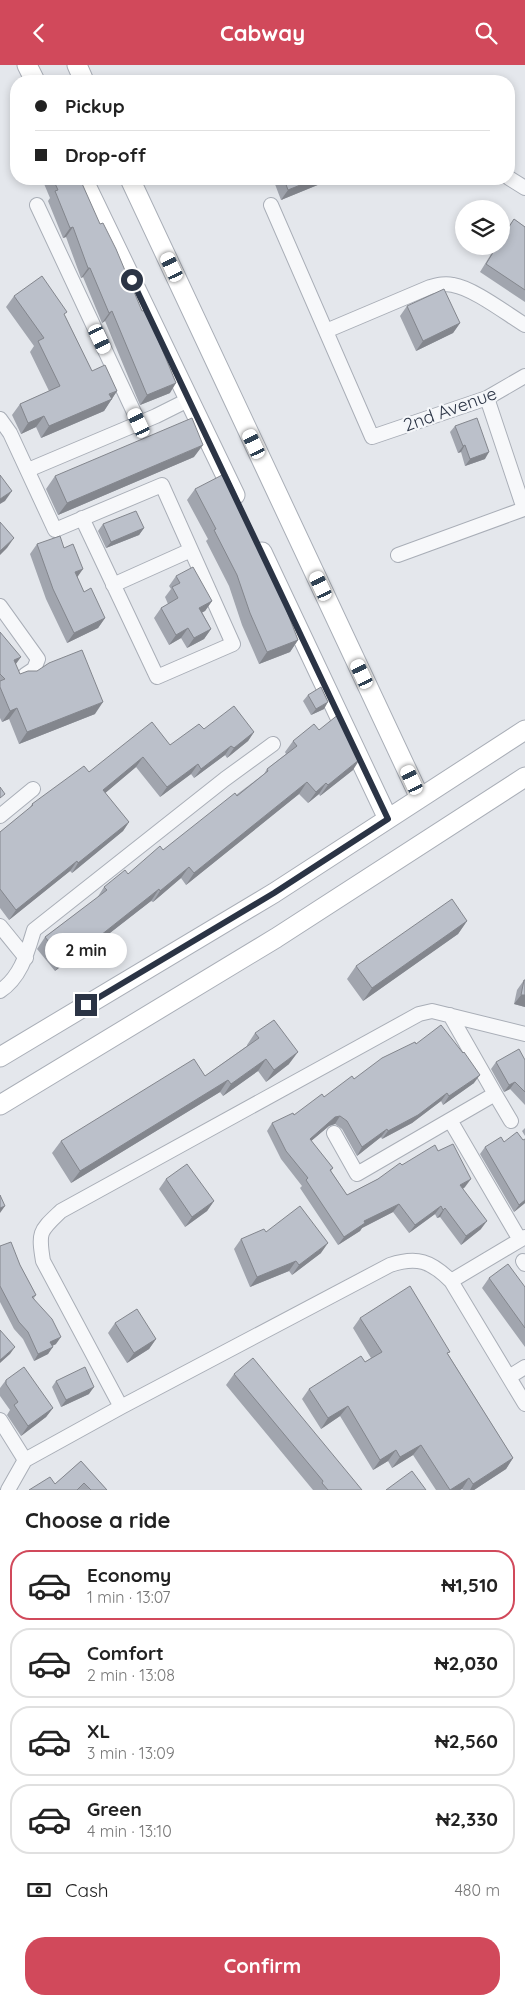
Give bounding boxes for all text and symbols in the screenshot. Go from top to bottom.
icon: back [25,19,53,47]
text: Cabway [220,19,305,47]
icon: search [472,19,500,47]
text: Pickup [65,94,125,118]
text: Drop-off [65,143,146,167]
map controls [455,200,510,255]
button: layers [455,200,510,255]
car [158,250,185,284]
route start [121,269,143,291]
car [86,322,113,356]
street label: 2nd Avenue [400,381,500,437]
car [125,406,152,440]
car [240,427,267,461]
car [307,569,334,603]
car [348,657,375,691]
car [398,763,425,797]
callout: 2 min [45,933,127,967]
text: 2 min [65,940,107,960]
route end [75,994,97,1016]
text: Choose a ride [25,1506,170,1534]
icon: car [27,1563,72,1608]
text: Economy [87,1563,171,1587]
text: ₦1,510 [441,1573,498,1597]
text: 1 min · 13:07 [87,1587,171,1607]
icon: car [27,1641,72,1686]
text: Comfort [87,1641,164,1665]
text: ₦2,030 [434,1651,498,1675]
text: 2 min · 13:08 [87,1665,175,1685]
icon: car [27,1719,72,1764]
text: XL [87,1719,110,1743]
text: ₦2,560 [435,1729,498,1753]
text: 3 min · 13:09 [87,1743,175,1763]
icon: car [27,1797,72,1842]
text: Green [87,1797,142,1821]
text: ₦2,330 [436,1807,498,1831]
text: 4 min · 13:10 [87,1821,172,1841]
icon: cash [25,1876,53,1904]
text: Cash [65,1878,109,1902]
text: 480 m [454,1880,500,1900]
button: Confirm [25,1937,500,1995]

